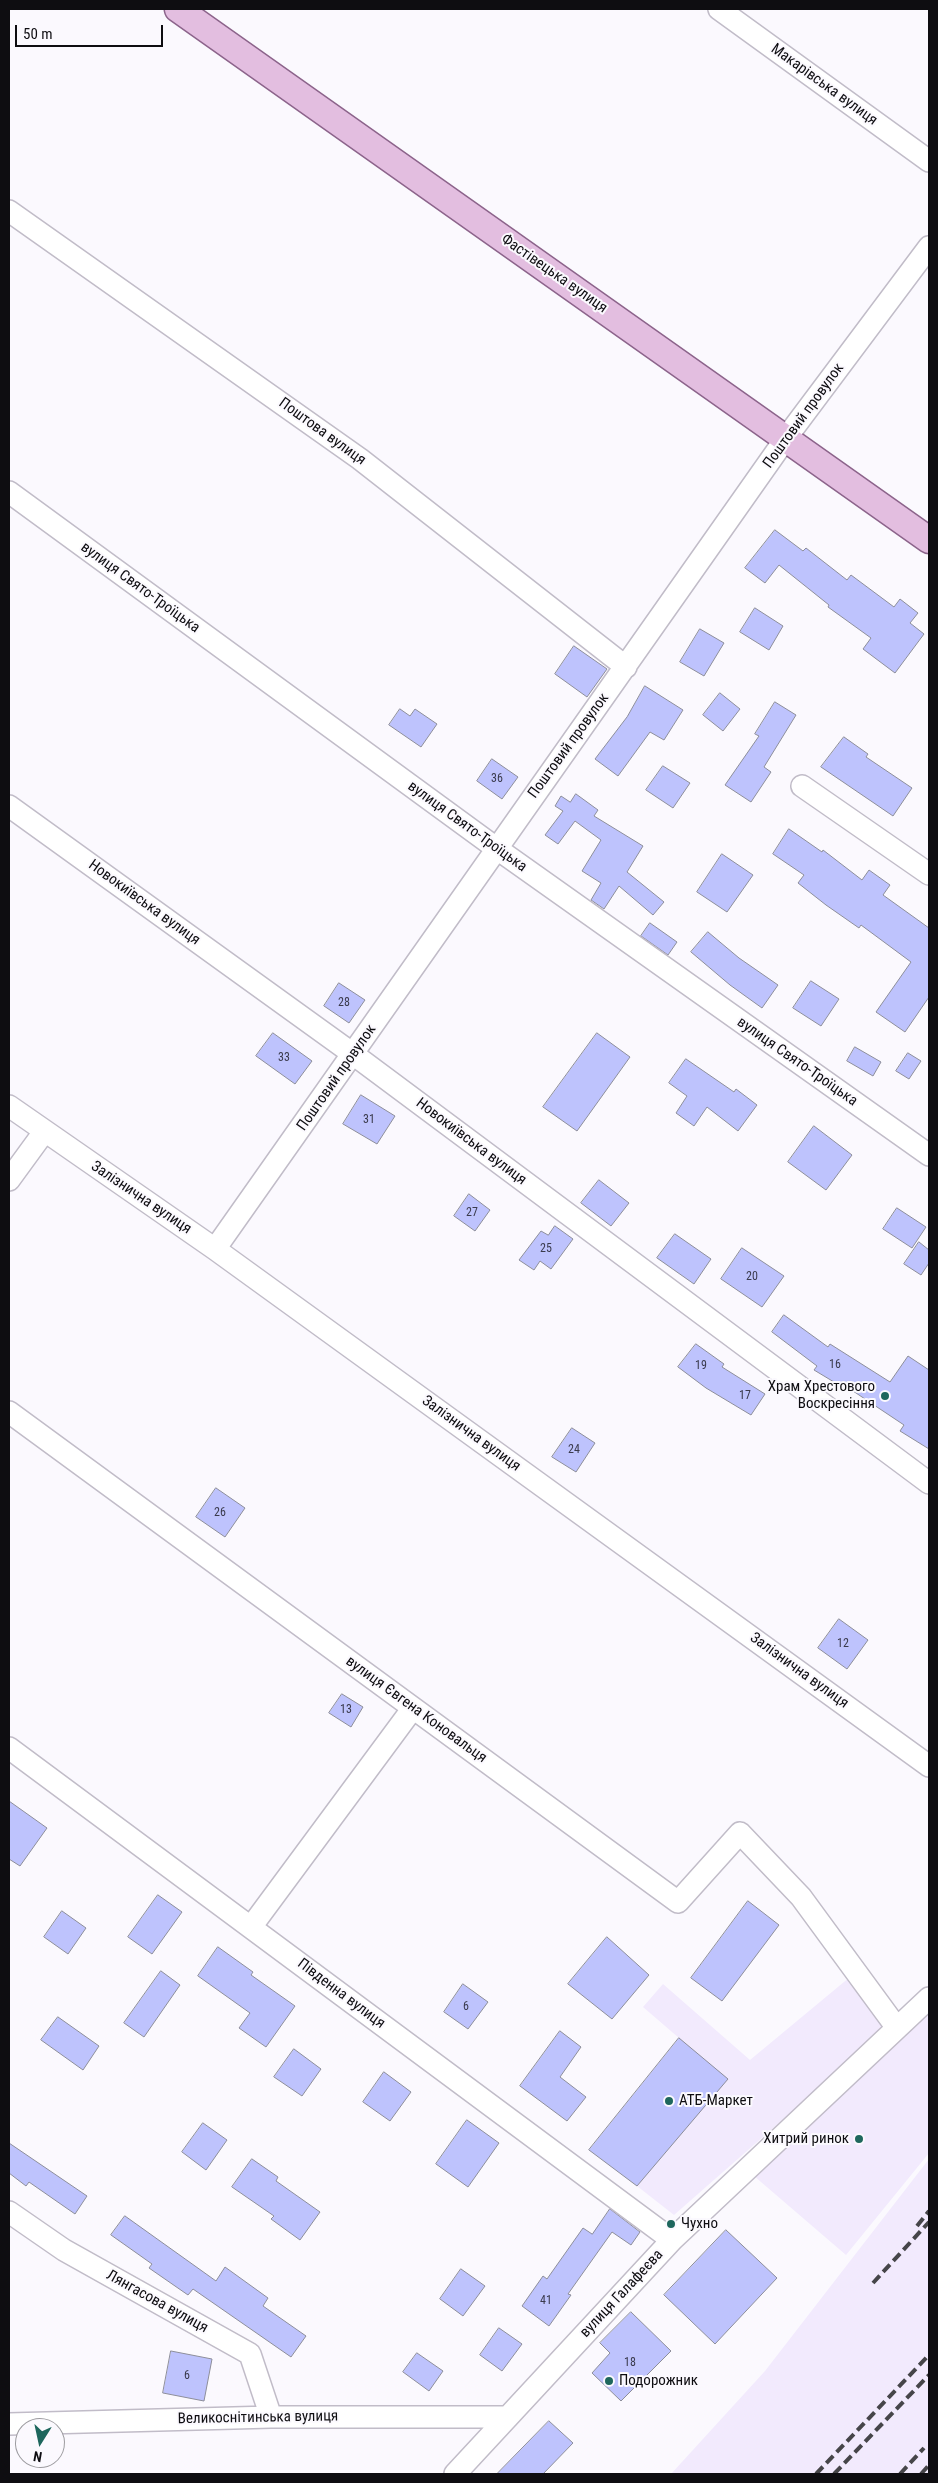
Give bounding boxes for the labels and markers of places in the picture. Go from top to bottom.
place label: Храм Хрестового Воскресіння [768,1378,875,1413]
marker: Храм Хрестового Воскресіння [879,1390,891,1402]
place label: АТБ-Маркет [679,2092,753,2110]
marker: АТБ-Маркет [663,2095,675,2107]
place label: Хитрий ринок [763,2130,849,2148]
marker: Хитрий ринок [853,2133,865,2145]
place label: Чухно [681,2215,718,2233]
marker: Чухно [665,2218,677,2230]
place label: Подорожник [619,2372,698,2390]
marker: Подорожник [603,2375,615,2387]

